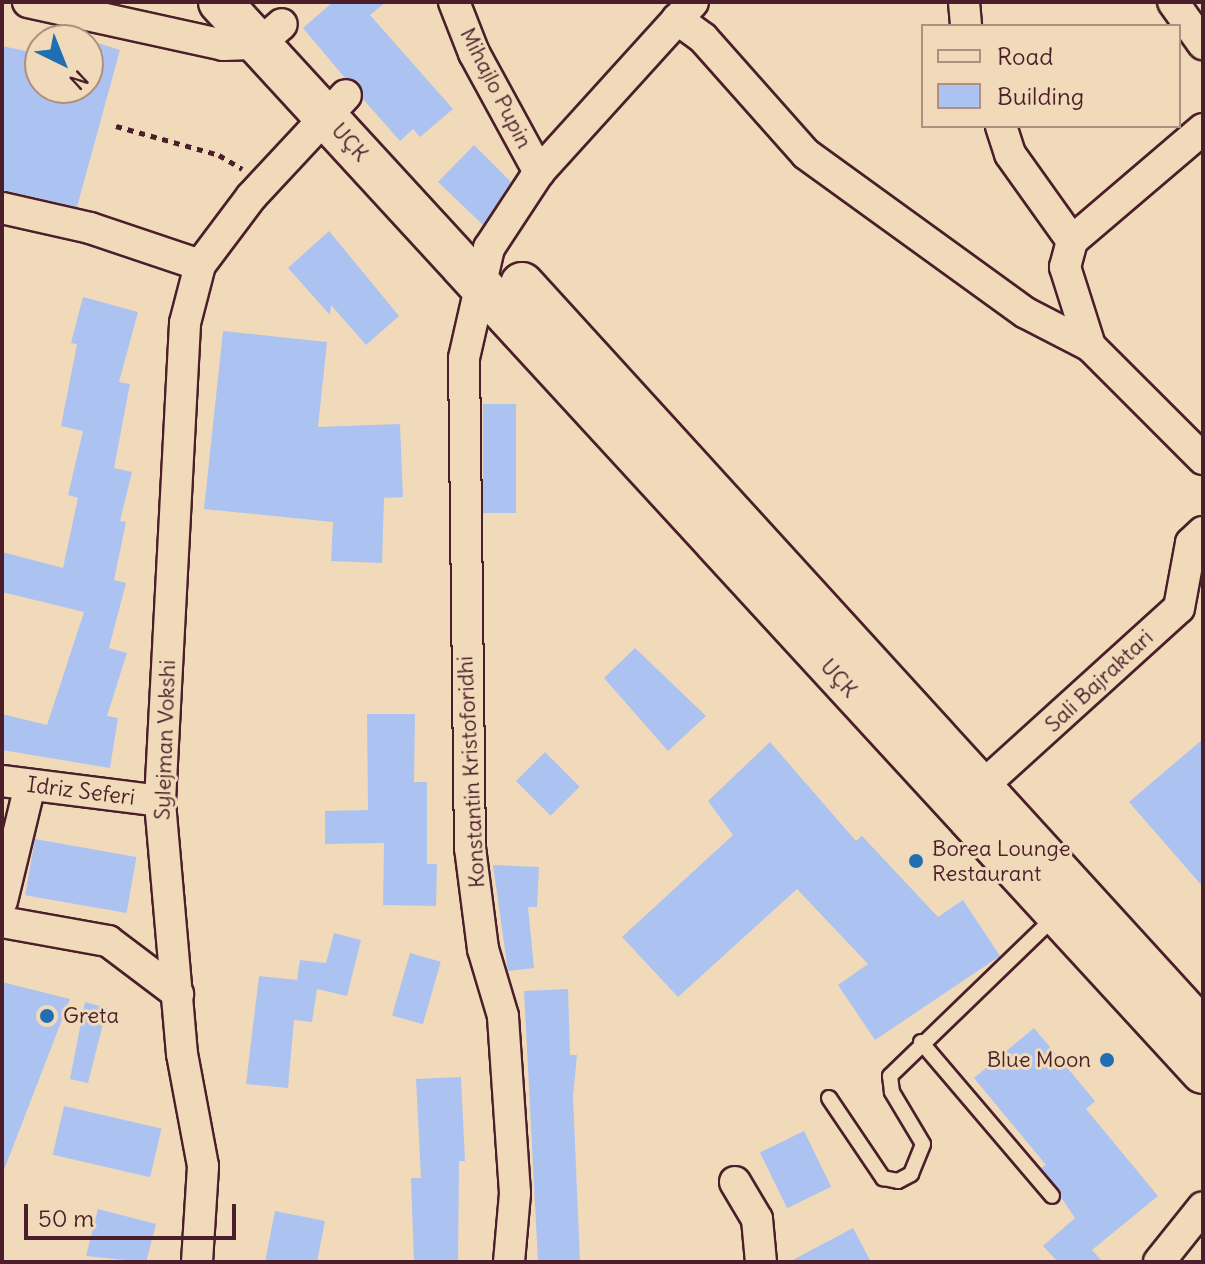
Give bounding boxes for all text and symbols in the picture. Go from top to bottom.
street label: Mihajlo Pupin [454,23,538,153]
north arrow [24,24,104,104]
legend [921,24,1181,128]
text: Road [997,41,1053,71]
text: N [64,65,94,96]
text: Building [997,81,1084,111]
street label: UÇK [326,117,374,167]
street label: Sali Bajraktari [1039,624,1159,738]
street label: UÇK [815,653,863,703]
street label: Konstantin Kristoforidhi [452,655,490,889]
street label: Sylejman Vokshi [149,659,181,821]
street label: Idriz Seferi [26,771,136,811]
place label: Borea Lounge Restaurant [932,835,1071,886]
marker: Borea Lounge Restaurant [907,852,925,870]
place label: Greta [63,1003,119,1029]
marker: Greta [38,1007,56,1025]
place label: Blue Moon [987,1047,1091,1073]
marker: Blue Moon [1098,1051,1116,1069]
scale bar [28,1188,240,1238]
text: 50 m [38,1203,94,1233]

